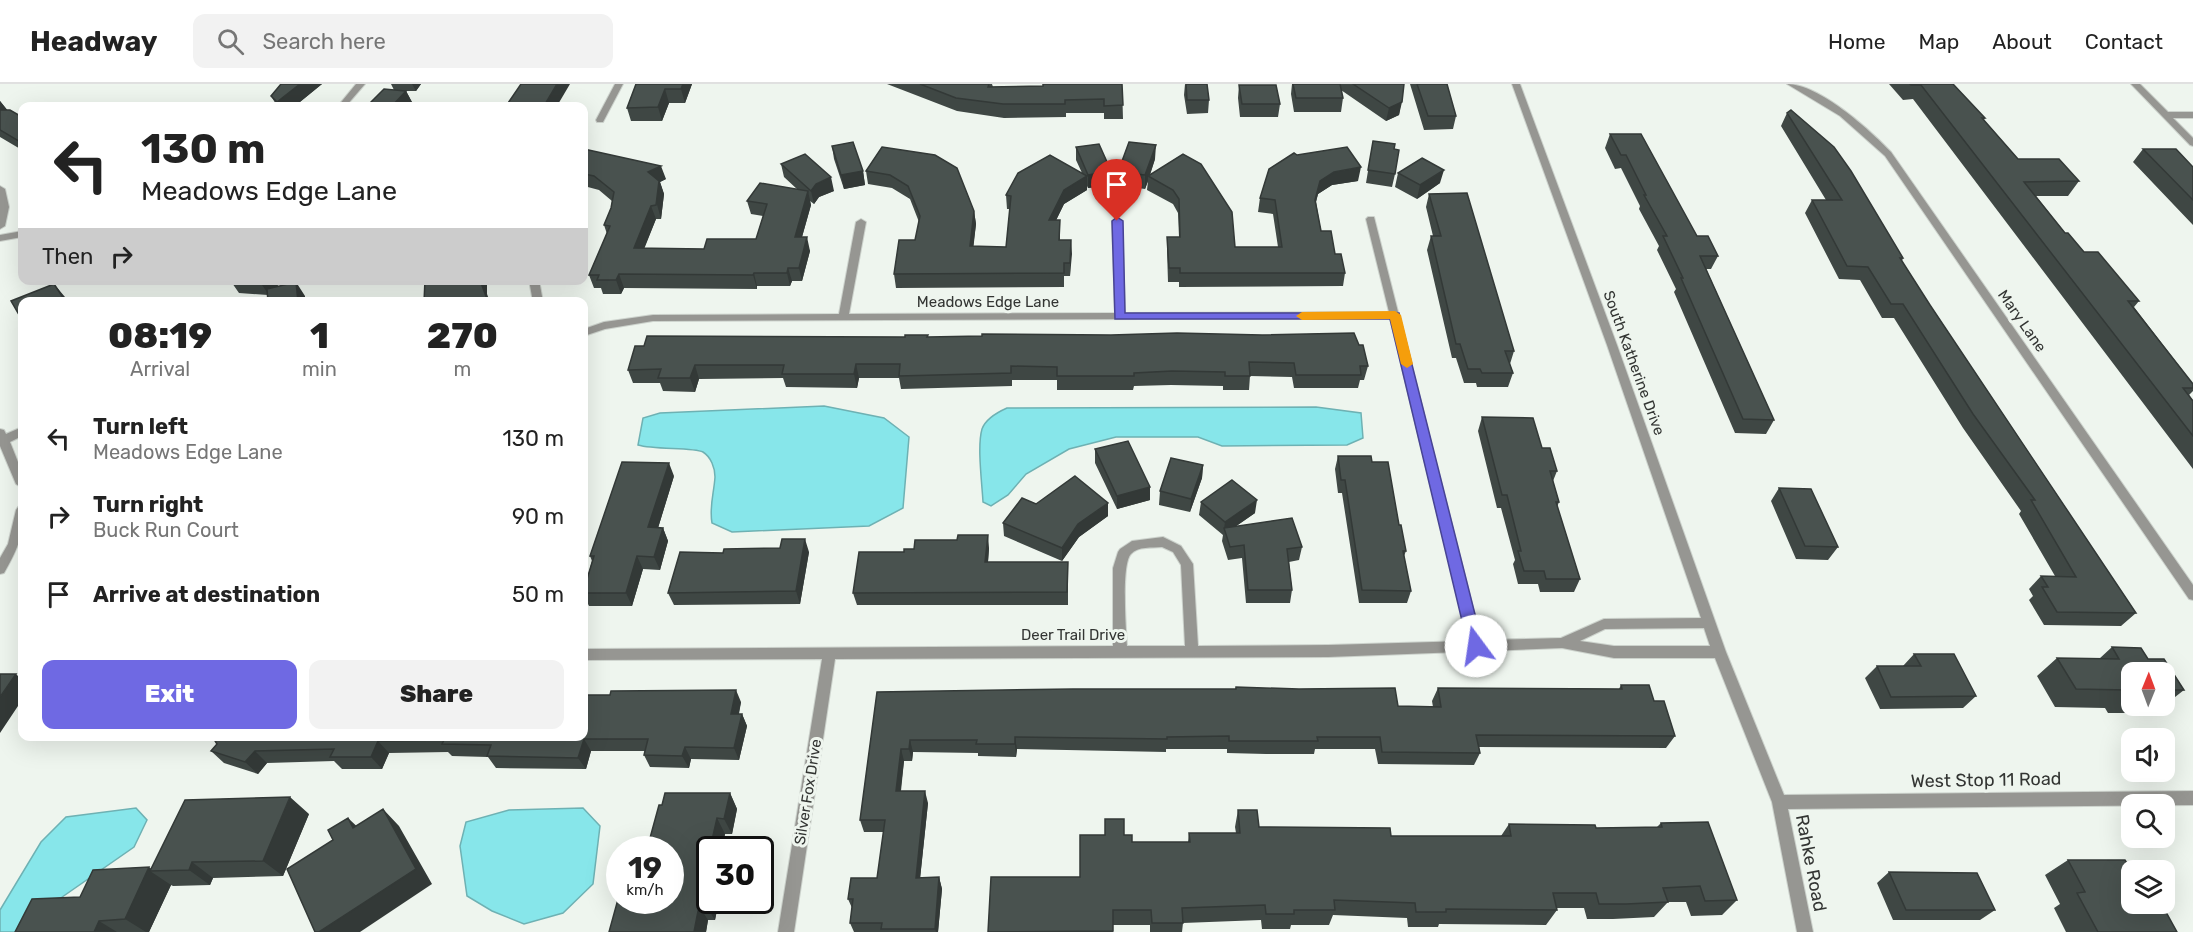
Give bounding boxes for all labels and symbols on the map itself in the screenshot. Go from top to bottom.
pin [1091,159,1142,221]
street label: Mary Lane [1994,286,2050,356]
street label: South Katherine Drive [1599,288,1669,438]
street label: Meadows Edge Lane [917,293,1059,311]
position arrow [1444,614,1508,678]
street label: Deer Trail Drive [1021,626,1125,644]
north arrow [2121,662,2175,716]
street label: Silver Fox Drive [791,738,825,846]
street label: West Stop 11 Road [1910,768,2062,792]
street label: Rahke Road [1791,812,1831,914]
speed limit sign: 30 [696,836,774,914]

